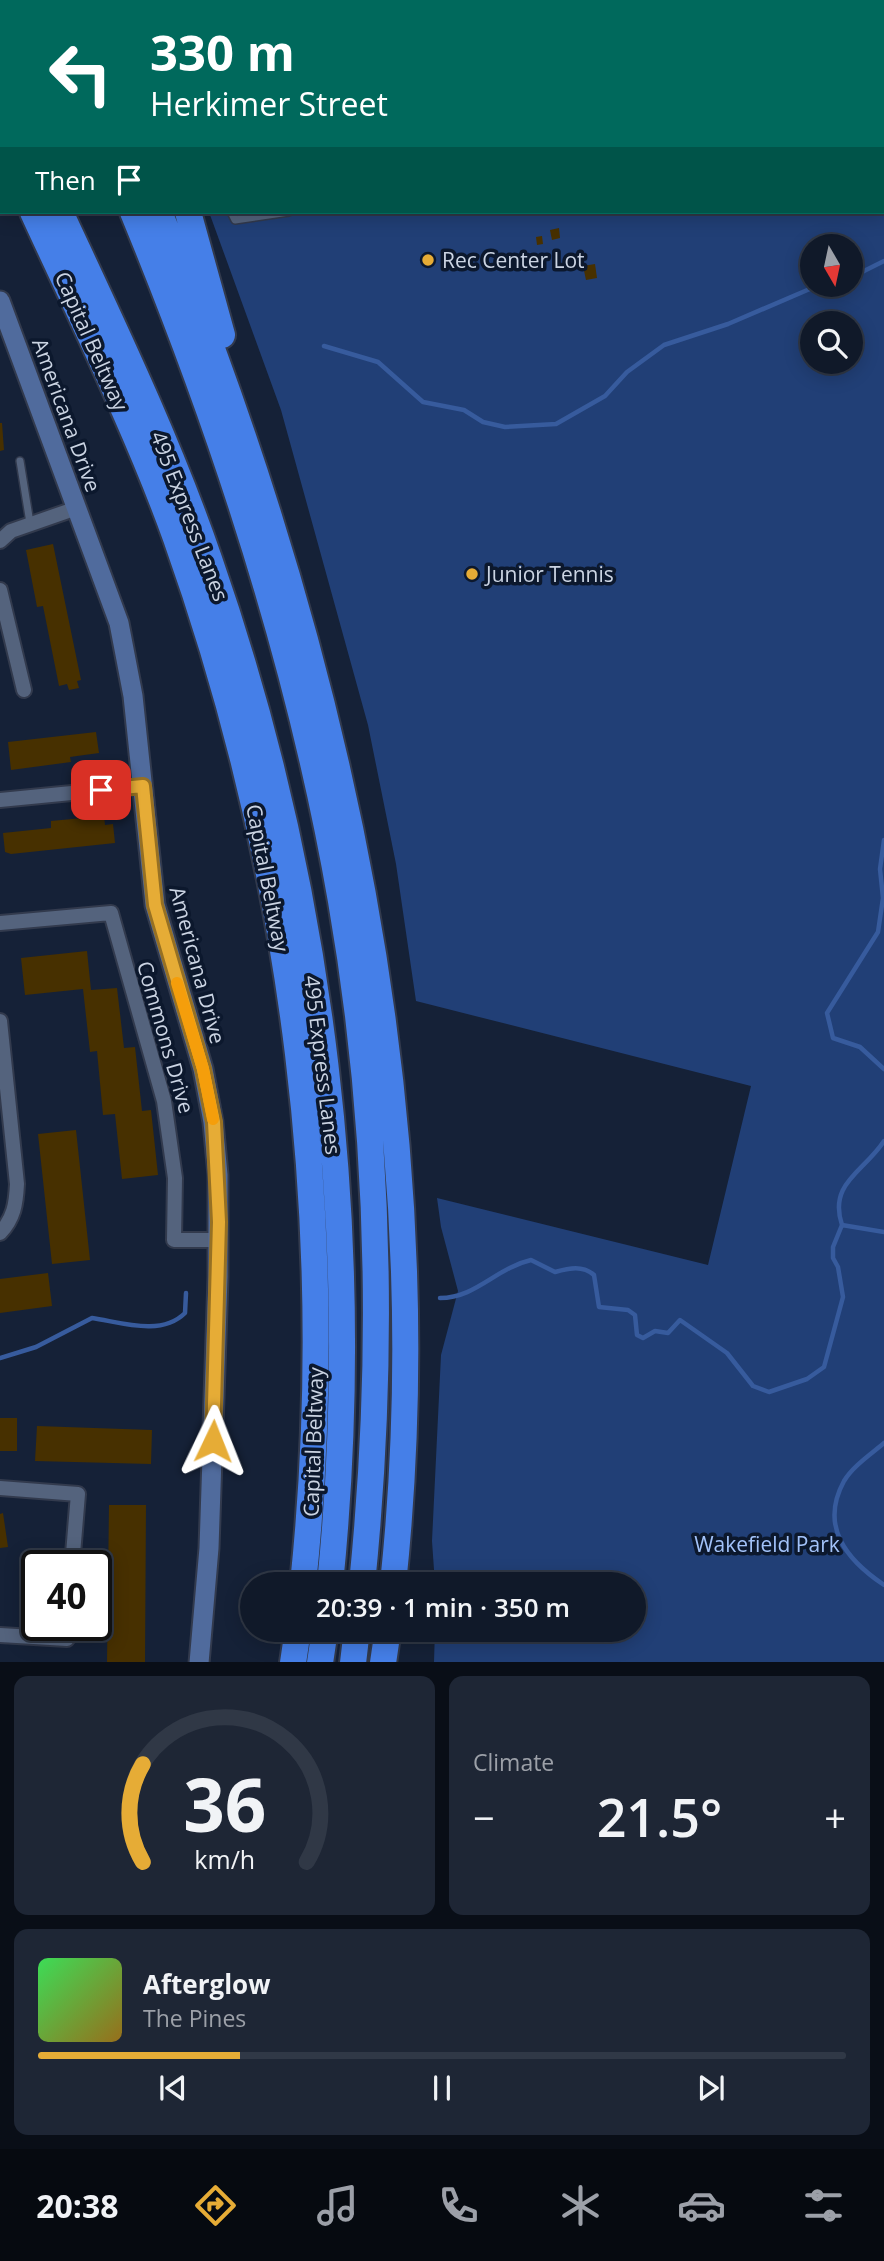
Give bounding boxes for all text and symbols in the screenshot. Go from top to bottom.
text: 330 m [150,19,295,85]
icon: left [35,28,126,119]
text: Herkimer Street [150,82,388,125]
icon: arrive [110,161,148,199]
text: Then [35,162,96,198]
north arrow [800,234,863,298]
map controls [800,234,863,374]
place label: Rec Center Lot [442,246,585,274]
marker: Rec Center Lot [420,252,436,268]
street label: Capital Beltway [49,267,135,415]
button: search [800,311,863,374]
street label: Americana Drive [26,334,108,496]
street label: 495 Express Lanes [145,427,235,605]
place label: Junior Tennis [484,560,614,588]
marker: Junior Tennis [464,566,480,582]
pin [71,760,131,820]
icon: arrive [82,771,120,809]
street label: Capital Beltway [240,802,296,955]
street label: Americana Drive [164,883,232,1047]
street label: Commons Drive [131,958,201,1116]
street label: 495 Express Lanes [298,974,348,1156]
street label: Capital Beltway [296,1366,330,1517]
position arrow [176,1404,250,1478]
park label: Wakefield Park [694,1530,840,1558]
speed limit sign: 40 [21,1550,112,1641]
text: 20:39 · 1 min · 350 m [316,1589,570,1625]
text: Climate [473,1746,554,1778]
text: 36 [183,1754,266,1853]
text: 21.5° [597,1781,722,1852]
text: − [473,1791,495,1843]
text: + [824,1791,846,1843]
text: km/h [194,1841,255,1875]
text: Afterglow [143,1966,270,2002]
text: The Pines [143,2002,246,2034]
icon: previous [154,2069,192,2107]
icon: pause [423,2069,461,2107]
icon: next [692,2069,730,2107]
icon: directions [191,2181,240,2230]
icon: music [313,2181,362,2230]
icon: phone [434,2181,483,2230]
icon: climate [556,2181,605,2230]
icon: car [677,2181,726,2230]
icon: filters [799,2181,848,2230]
text: 20:38 [36,2184,119,2227]

